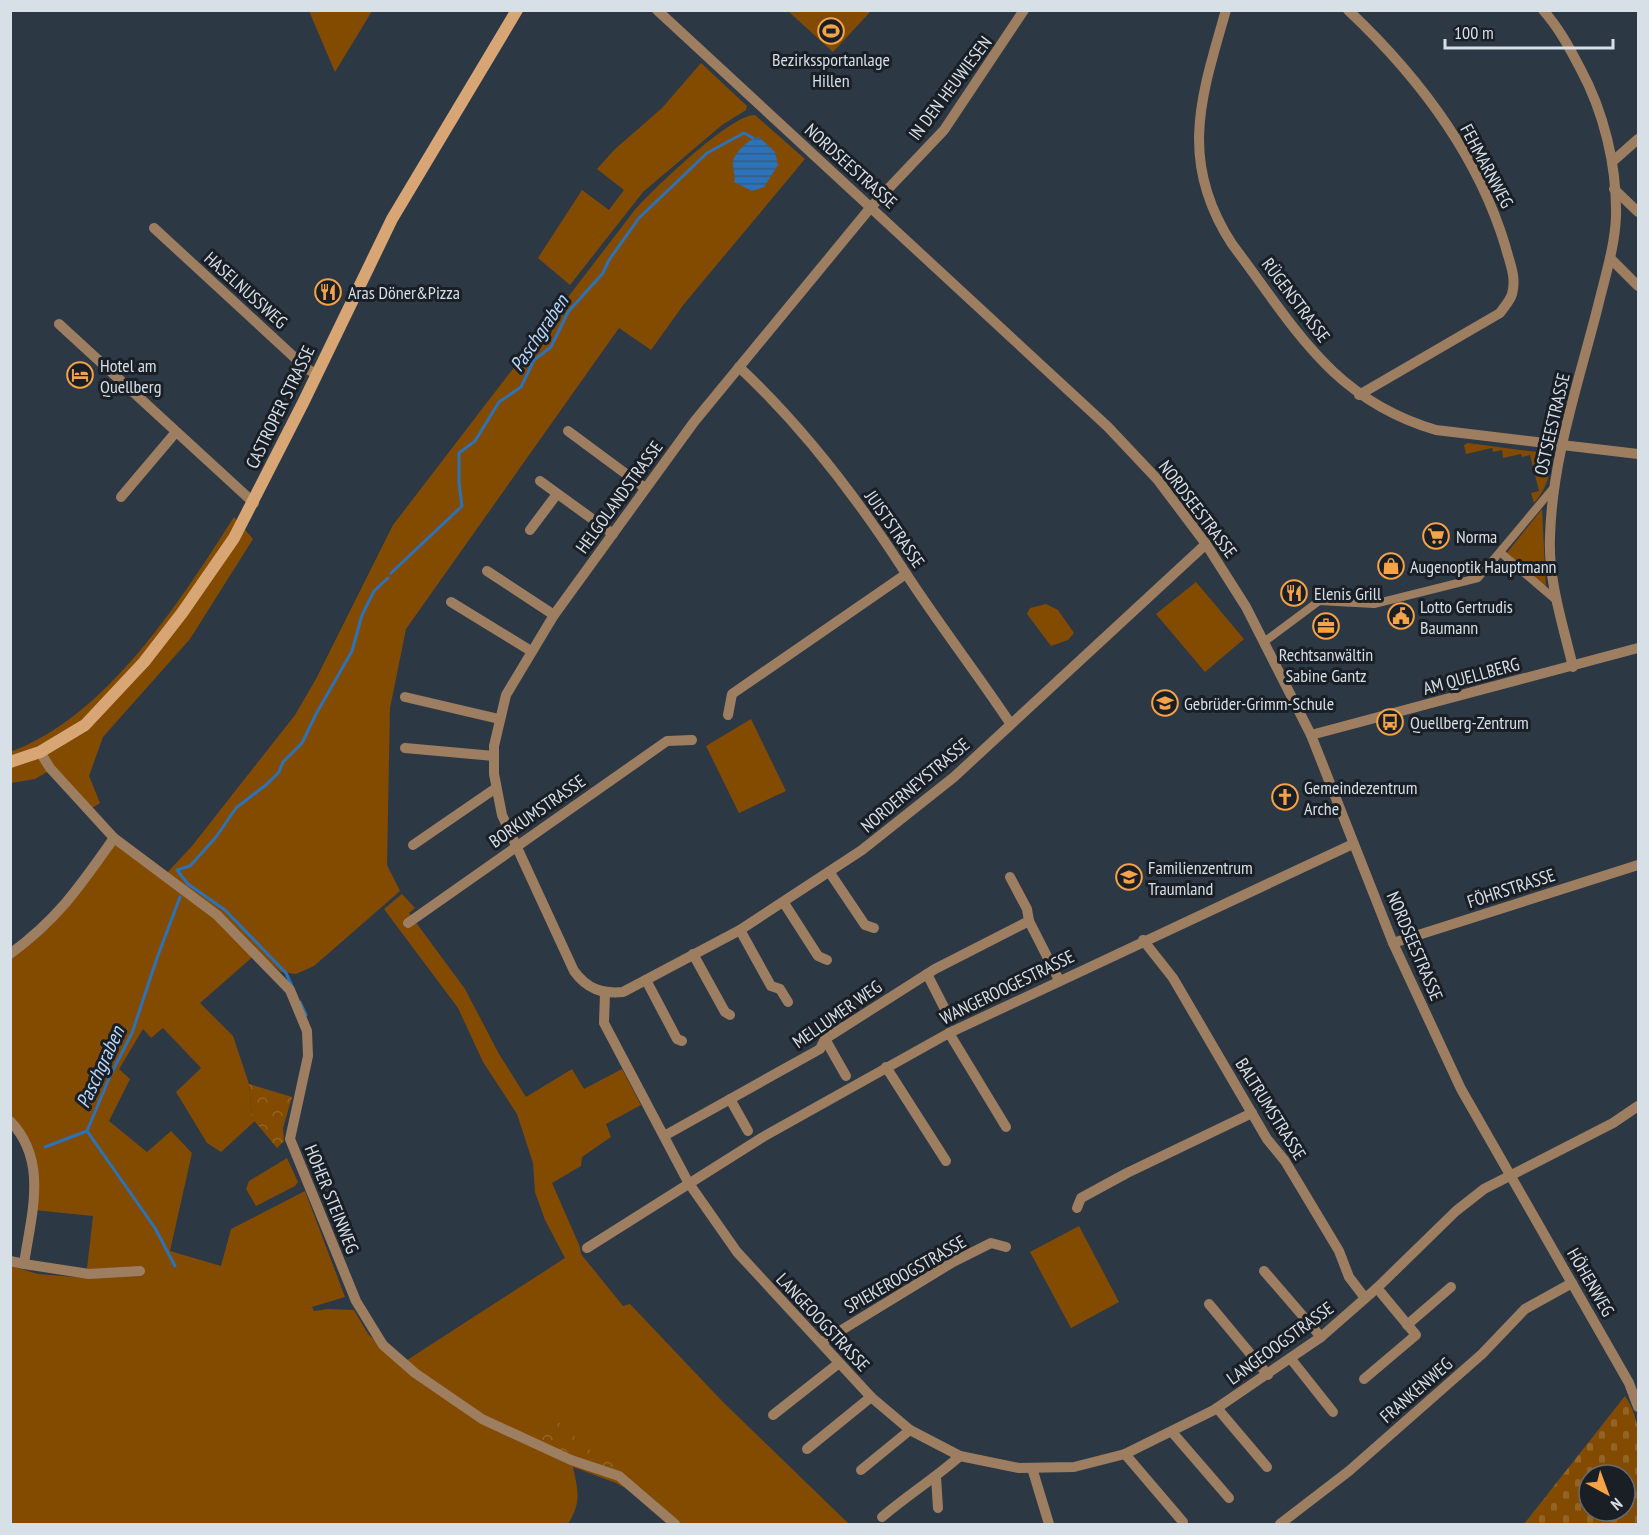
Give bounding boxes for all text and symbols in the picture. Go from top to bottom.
scale bar [1445,12,1613,50]
sports icon: Bezirkssportanlage Hillen [816,16,846,46]
text: 100 m [1454,21,1494,44]
street label: IN DEN HEUWIESEN [903,31,997,145]
place label: Bezirkssportanlage Hillen [772,48,890,92]
street label: NORDSEESTRASSE [800,118,902,214]
street label: FEHMARNWEG [1455,120,1519,212]
street label: HASELNUSSWEG [200,247,293,334]
street label: RÜGENSTRASSE [1257,253,1335,347]
restaurant icon: Aras Döner&Pizza [313,277,343,307]
place label: Aras Döner&Pizza [348,281,460,304]
water label: Paschgraben [504,289,575,376]
street label: CASTROPER STRASSE [240,342,320,472]
place label: Hotel am Quellberg [100,354,161,398]
hotel icon: Hotel am Quellberg [65,360,95,390]
street label: OSTSEESTRASSE [1529,371,1575,477]
street label: HELGOLANDSTRASSE [570,436,668,558]
street label: NORDSEESTRASSE [1154,456,1242,562]
street label: JUISTSTRASSE [859,485,930,572]
supermarket icon: Norma [1421,521,1451,551]
place label: Norma [1456,525,1497,548]
shop icon: Augenoptik Hauptmann [1376,551,1406,581]
place label: Augenoptik Hauptmann [1410,555,1556,578]
restaurant icon: Elenis Grill [1279,578,1309,608]
place label: Elenis Grill [1314,582,1382,605]
place label: Lotto Gertrudis Baumann [1420,595,1513,639]
public building icon: Lotto Gertrudis Baumann [1386,601,1416,631]
office icon: Rechtsanwältin Sabine Gantz [1311,611,1341,641]
place label: Rechtsanwältin Sabine Gantz [1279,643,1373,687]
street label: AM QUELLBERG [1420,652,1522,700]
school or university icon: Gebrüder-Grimm-Schule [1150,688,1180,718]
place label: Gebrüder-Grimm-Schule [1184,692,1334,715]
bus stop icon: Quellberg-Zentrum [1375,707,1405,737]
place label: Quellberg-Zentrum [1410,711,1529,734]
street label: NORDERNEYSTRASSE [856,733,974,837]
street label: BORKUMSTRASSE [484,769,590,853]
place label: Gemeindezentrum Arche [1304,776,1417,820]
church icon: Gemeindezentrum Arche [1270,782,1300,812]
place label: Familienzentrum Traumland [1148,856,1253,900]
school or university icon: Familienzentrum Traumland [1114,862,1144,892]
street label: FÖHRSTRASSE [1464,863,1558,913]
street label: NORDSEESTRASSE [1382,888,1448,1004]
street label: WANGEROOGESTRASSE [936,945,1078,1029]
street label: MELLUMER WEG [788,975,886,1053]
water label: Paschgraben [70,1021,131,1112]
street label: BALTRUMSTRASSE [1231,1054,1311,1164]
street label: HOHER STEINWEG [300,1141,364,1257]
street label: SPIEKEROOGSTRASSE [840,1230,970,1318]
street label: HÖHENWEG [1562,1244,1620,1320]
street label: LANGEOOGSTRASSE [771,1268,875,1376]
street label: LANGEOOGSTRASSE [1222,1296,1338,1390]
street label: FRANKENWEG [1375,1352,1457,1428]
north arrow [1577,1463,1637,1523]
text: N [1607,1494,1627,1515]

